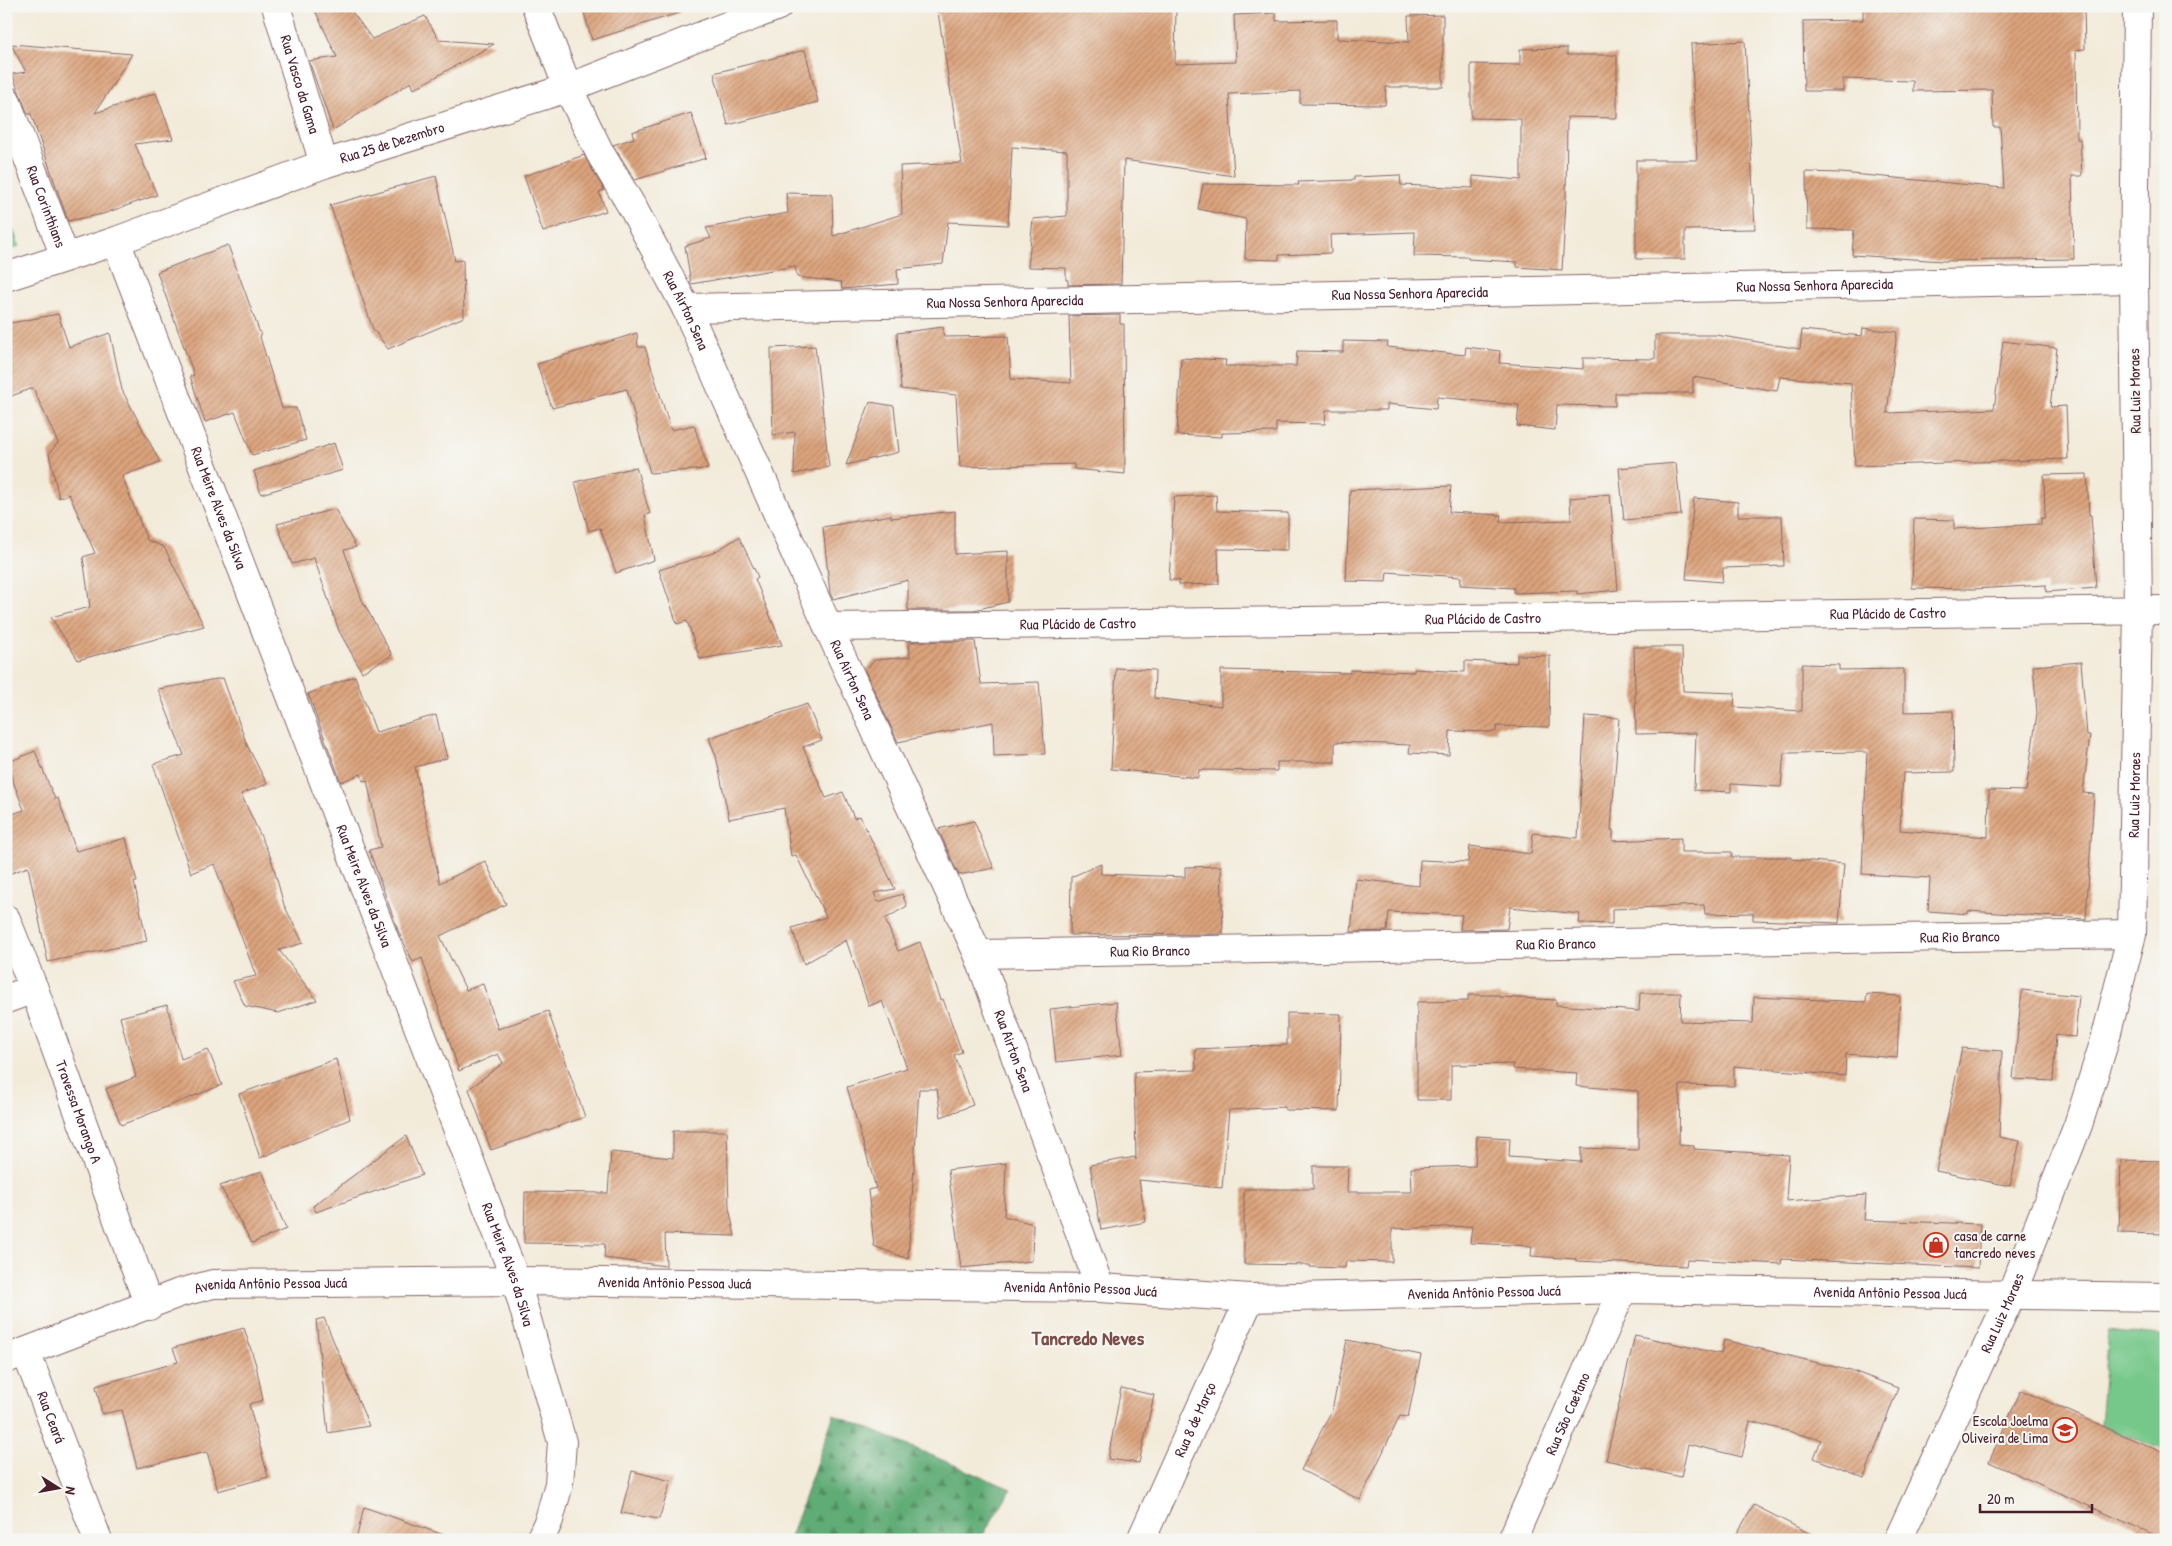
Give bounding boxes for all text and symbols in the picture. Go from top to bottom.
street label: Rua Vasco da Gama [275,32,325,136]
street label: Rua 25 de Dezembro [337,116,447,168]
street label: Rua Corinthians [22,163,72,251]
street label: Rua Airton Sena [658,267,714,353]
street label: Rua Nossa Senhora Aparecida [1736,273,1893,297]
street label: Rua Nossa Senhora Aparecida [1331,281,1488,305]
street label: Rua Nossa Senhora Aparecida [926,289,1084,313]
street label: Rua Luiz Moraes [2123,348,2146,434]
street label: Rua Meire Alves da Silva [186,443,252,572]
street label: Rua Plácido de Castro [1830,602,1946,624]
street label: Rua Plácido de Castro [1425,607,1541,629]
street label: Rua Plácido de Castro [1020,612,1136,635]
street label: Rua Airton Sena [825,636,880,723]
street label: Rua Luiz Moraes [2123,752,2145,838]
street label: Rua Meire Alves da Silva [331,822,398,950]
street label: Rua Rio Branco [1920,925,2000,948]
street label: Rua Rio Branco [1516,932,1596,955]
street label: Rua Rio Branco [1110,939,1190,962]
street label: Rua Airton Sena [989,1007,1038,1095]
street label: Travessa Morango A [51,1057,108,1167]
street label: Rua Meire Alves da Silva [477,1200,539,1329]
place label: casa de carne tancredo neves [1954,1225,2035,1263]
shop icon: casa de carne tancredo neves [1923,1232,1949,1258]
street label: Rua Luiz Moraes [1975,1270,2029,1356]
street label: Avenida Antônio Pessoa Jucá [598,1271,751,1294]
street label: Avenida Antônio Pessoa Jucá [192,1272,347,1299]
street label: Avenida Antônio Pessoa Jucá [1004,1276,1158,1302]
street label: Avenida Antônio Pessoa Jucá [1407,1280,1561,1304]
street label: Avenida Antônio Pessoa Jucá [1813,1281,1967,1304]
district label: Tancredo Neves [1031,1324,1144,1351]
street label: Rua São Caetano [1540,1369,1595,1458]
street label: Rua 8 de Março [1169,1379,1221,1460]
street label: Rua Ceará [32,1388,71,1446]
place label: Escola Joelma Oliveira de Lima [1962,1410,2048,1448]
school or university icon: Escola Joelma Oliveira de Lima [2052,1417,2078,1443]
north arrow [32,1464,82,1514]
scale bar [1980,1481,2092,1513]
text: N [61,1485,81,1497]
text: 20 m [1987,1488,2014,1509]

